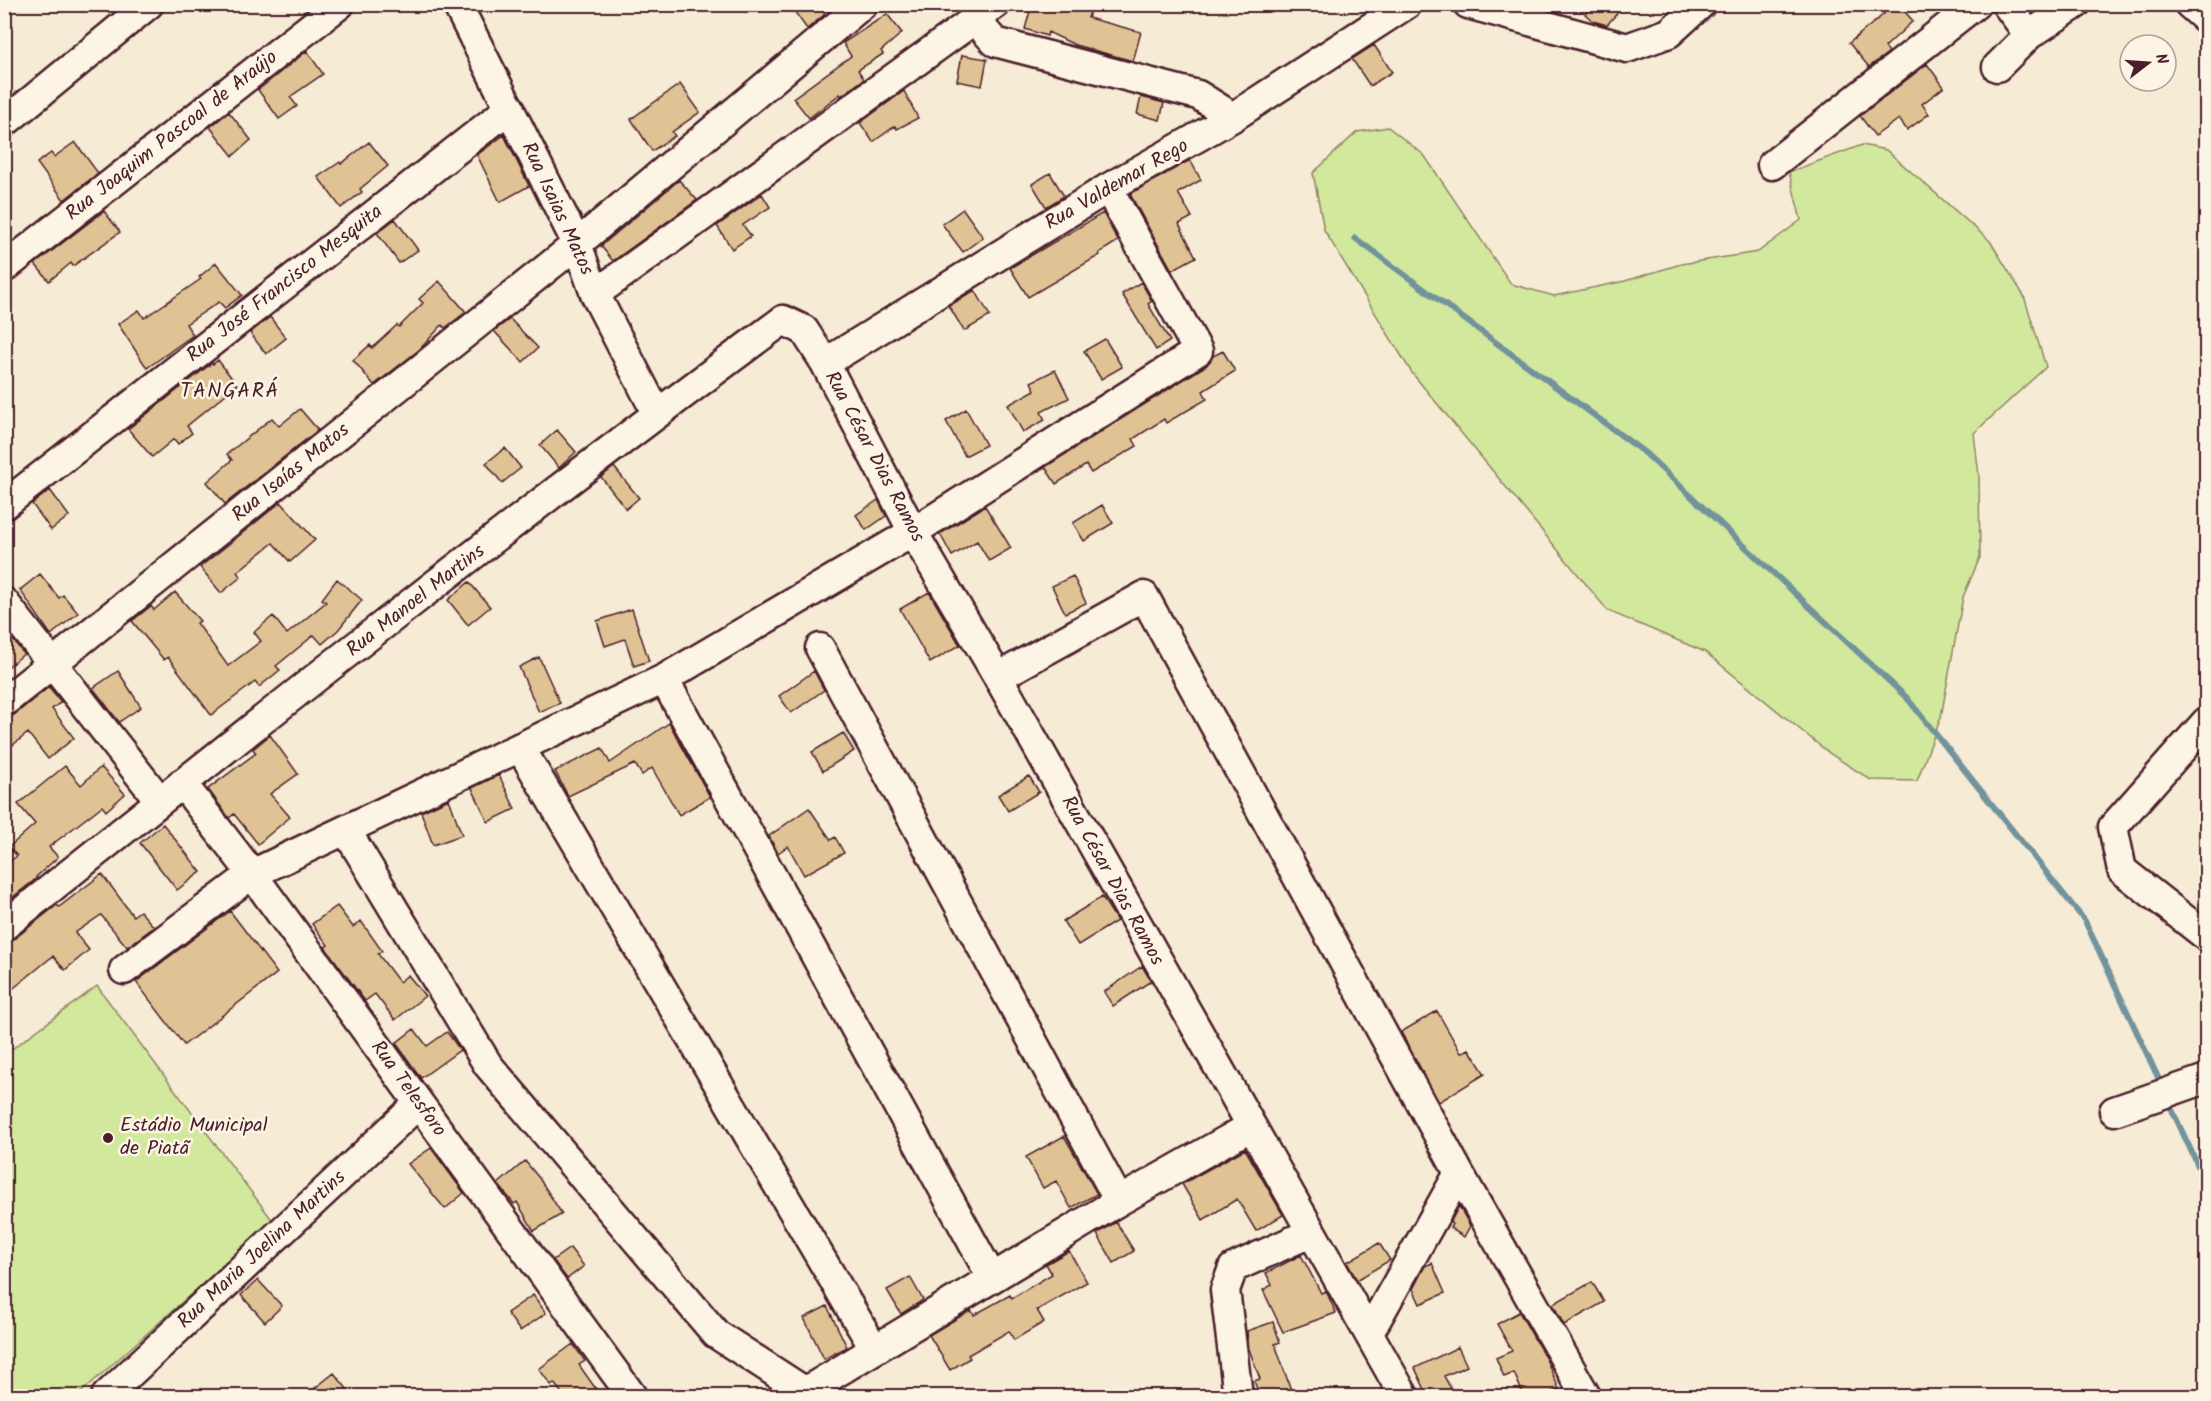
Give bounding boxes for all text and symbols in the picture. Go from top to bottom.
north arrow [2118,33,2178,93]
street label: Rua Joaquim Pascoal de Araújo [59,43,285,229]
text: N [2147,51,2174,68]
street label: Rua Valdemar Rego [1039,131,1195,239]
street label: Rua Isaias Matos [512,137,602,281]
street label: Rua José Francisco Mesquita [180,197,390,371]
street label: Rua César Dias Ramos [815,366,933,549]
district label: TANGARÁ [180,375,280,408]
street label: Rua Isaías Matos [225,415,357,531]
street label: Rua Manoel Martins [340,536,493,666]
street label: Rua César Dias Ramos [1052,790,1172,972]
street label: Rua Telesforo [362,1034,454,1144]
place label: Estádio Municipal de Piatã [120,1110,268,1165]
marker: Estádio Municipal de Piatã [101,1131,115,1145]
street label: Rua Maria Joelina Martins [170,1163,354,1337]

